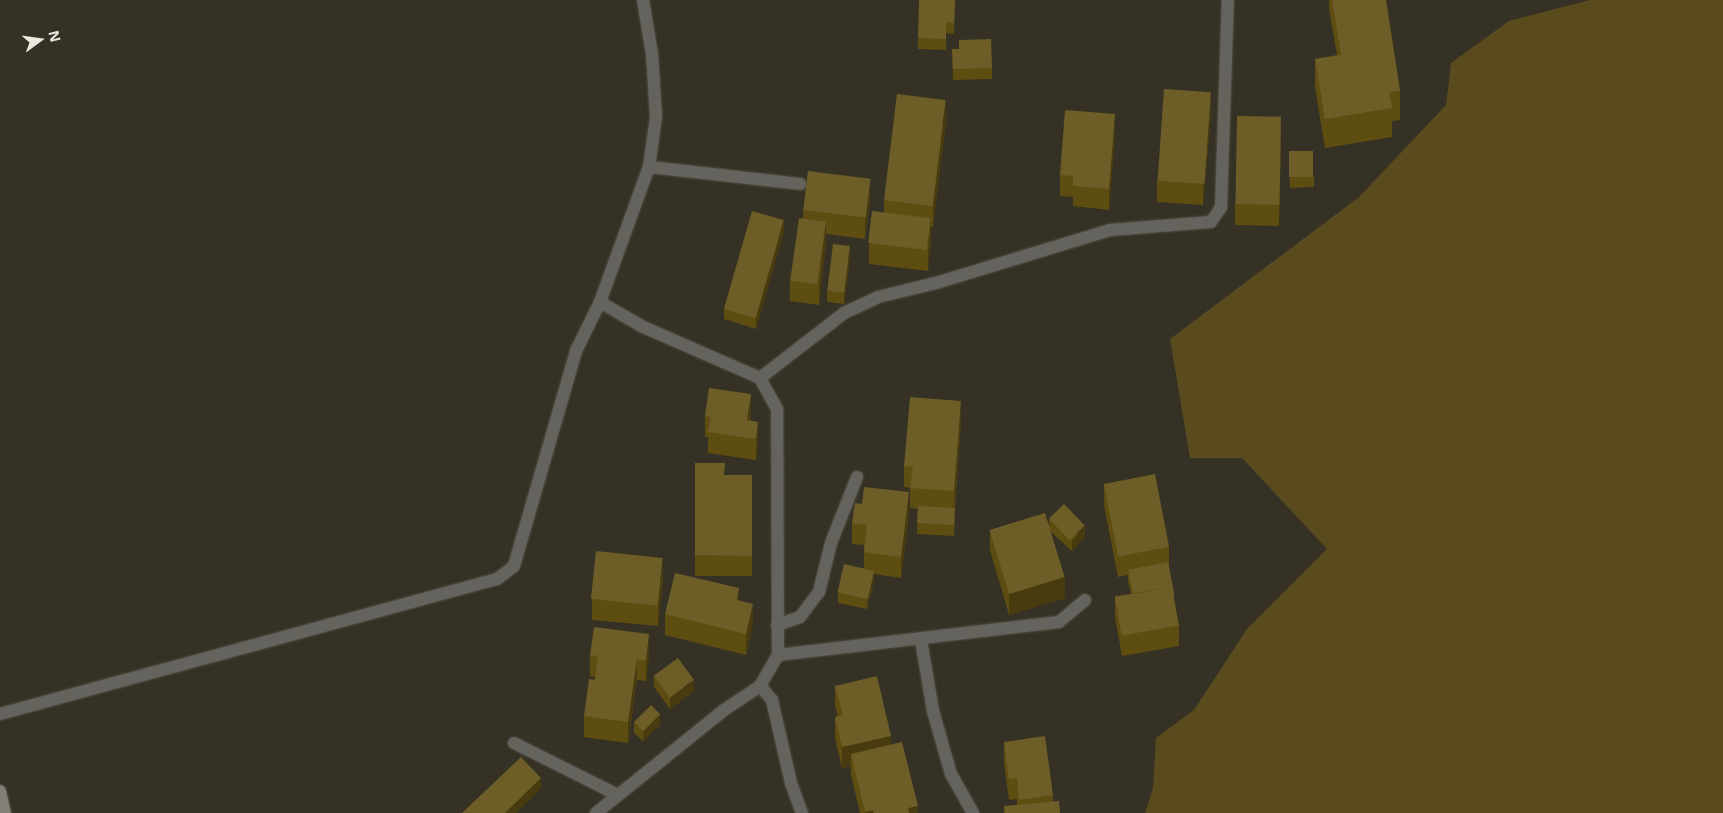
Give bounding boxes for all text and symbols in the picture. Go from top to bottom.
north arrow [15,15,65,65]
text: N [44,28,66,44]

